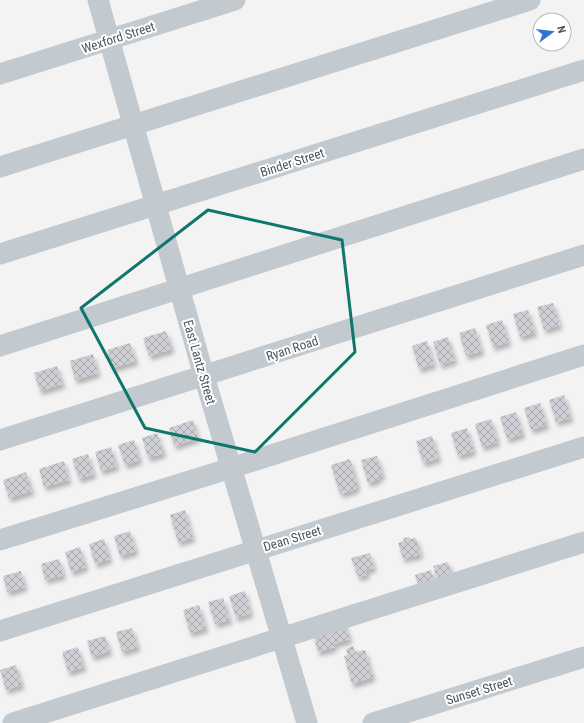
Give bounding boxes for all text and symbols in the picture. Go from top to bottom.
north arrow [532,12,572,52]
street label: Wexford Street [80,19,157,56]
text: N [554,25,568,35]
street label: Binder Street [258,145,326,180]
street label: East Lantz Street [180,318,219,406]
street label: Ryan Road [264,333,320,364]
street label: Dean Street [262,523,323,554]
street label: Sunset Street [444,673,514,708]

